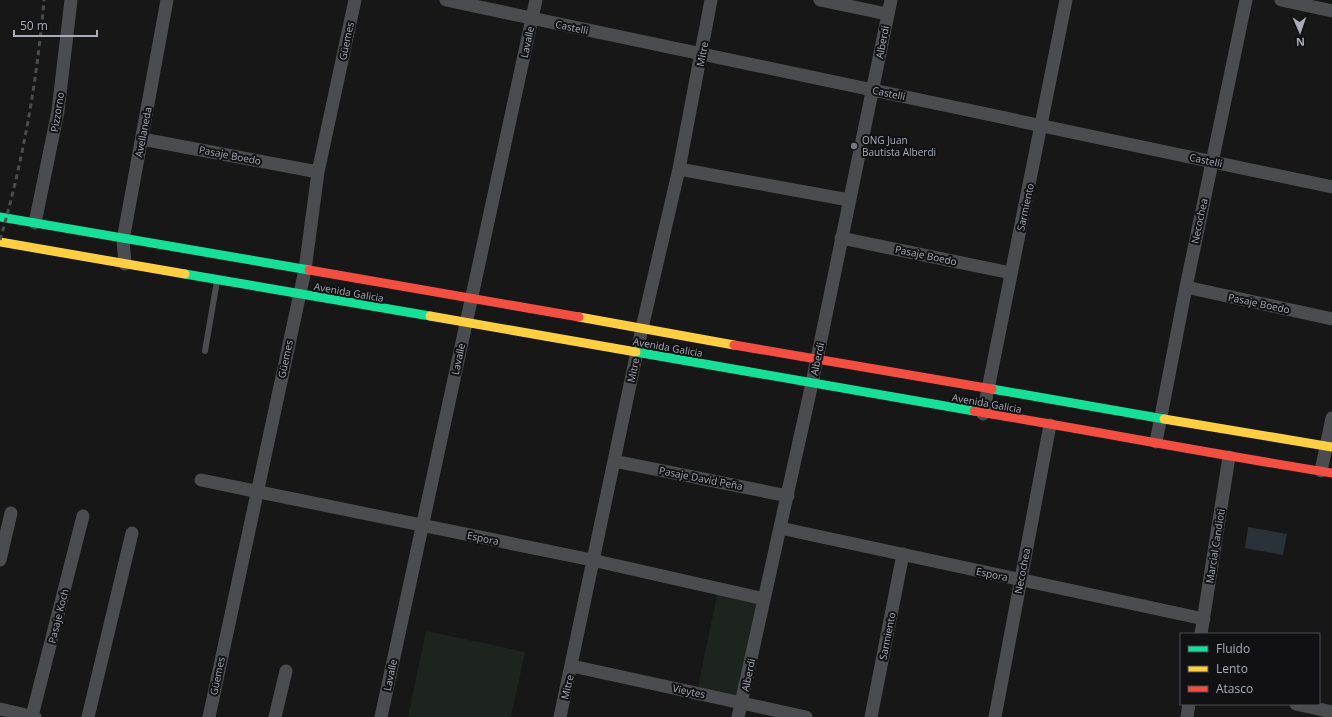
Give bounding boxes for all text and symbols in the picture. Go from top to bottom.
scale bar [14,12,97,38]
north arrow [1280,12,1320,52]
text: 50 m [20,17,48,34]
street label: Castelli [554,17,590,37]
street label: Güemes [335,20,357,61]
street label: Alberdi [872,24,892,60]
street label: Lavalle [517,25,537,59]
text: N [1296,35,1305,50]
street label: Mitre [693,40,711,68]
street label: Castelli [871,83,907,103]
street label: Pizzorno [47,91,67,133]
street label: Avellaneda [131,106,155,158]
place label: ONG Juan Bautista Alberdi [862,133,936,159]
marker: ONG Juan Bautista Alberdi [849,141,859,151]
street label: Pasaje Boedo [198,142,262,168]
street label: Castelli [1188,150,1224,170]
street label: Sarmiento [1013,182,1037,232]
street label: Necochea [1187,197,1211,245]
street label: Pasaje Boedo [894,242,958,268]
street label: Avenida Galicia [313,279,385,305]
street label: Pasaje Boedo [1227,290,1291,316]
street label: Avenida Galicia [632,334,704,360]
street label: Güemes [274,338,296,379]
street label: Alberdi [807,341,827,377]
street label: Lavalle [448,342,468,376]
street label: Mitre [624,356,643,384]
street label: Avenida Galicia [951,390,1023,416]
street label: Pasaje David Peña [658,463,744,493]
street label: Marcial Candioti [1202,508,1228,584]
street label: Espora [466,528,500,548]
street label: Necochea [1011,547,1033,595]
street label: Espora [975,564,1009,584]
street label: Pasaje Koch [44,587,72,645]
street label: Sarmiento [876,611,898,661]
legend [1180,633,1320,705]
text: Fluido [1216,640,1250,657]
street label: Güemes [206,655,228,696]
street label: Alberdi [738,657,758,693]
street label: Lavalle [380,658,400,692]
text: Lento [1216,660,1248,677]
street label: Mitre [557,673,577,701]
text: Atasco [1216,680,1253,697]
street label: Vieytes [671,681,707,701]

